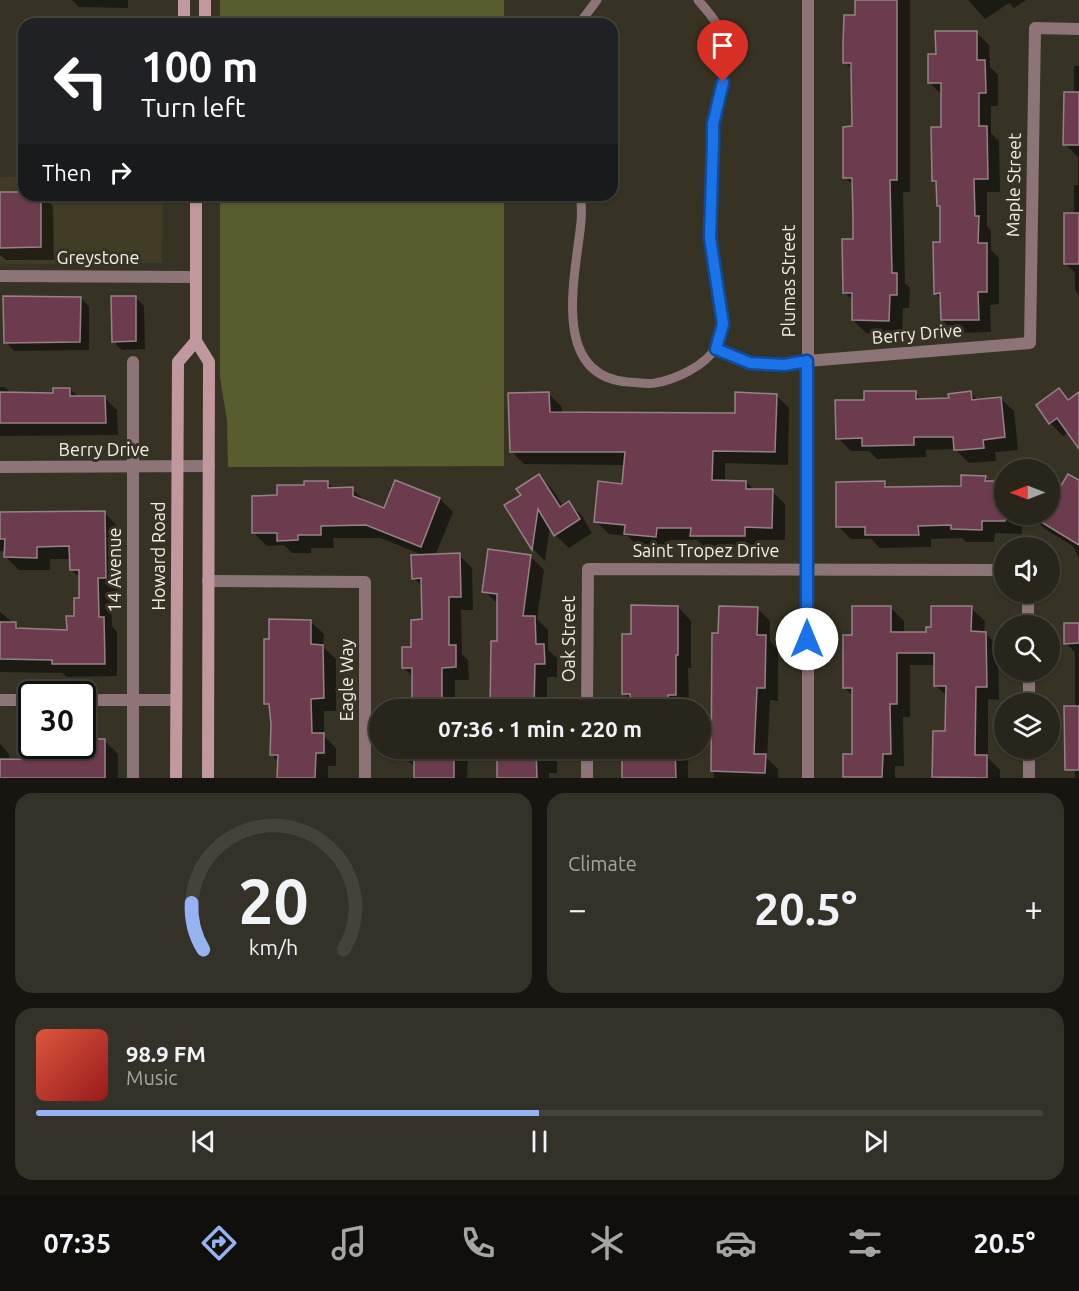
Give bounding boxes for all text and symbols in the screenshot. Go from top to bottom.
pin [697,20,748,82]
icon: arrive [706,29,739,62]
icon: left [42,42,120,120]
text: 100 m [141,43,258,90]
text: Turn left [141,92,245,122]
street label: Maple Street [1002,133,1024,237]
icon: right [104,156,137,189]
text: Then [42,160,92,185]
street label: Plumas Street [778,225,798,337]
street label: Greystone [57,247,139,267]
street label: Berry Drive [871,319,963,347]
street label: Berry Drive [59,439,149,459]
north arrow [994,459,1060,525]
map controls [994,459,1060,759]
street label: Howard Road [148,501,168,611]
street label: 14 Avenue [104,527,124,613]
button: sound [994,537,1060,603]
street label: Saint Tropez Drive [633,540,779,560]
street label: Oak Street [558,596,578,682]
position arrow [775,607,839,671]
button: search [994,615,1060,681]
street label: Eagle Way [336,638,356,721]
speed limit sign: 30 [18,681,96,759]
button: layers [994,693,1060,759]
text: 07:36 · 1 min · 220 m [438,716,642,741]
text: Climate [568,852,637,875]
text: 20 [238,866,309,936]
text: 20.5° [754,883,857,934]
text: − [568,890,587,927]
text: + [1024,890,1043,927]
text: km/h [249,935,298,959]
text: 98.9 FM [126,1041,206,1066]
text: Music [126,1066,178,1089]
icon: previous [187,1125,220,1158]
icon: pause [523,1125,556,1158]
icon: next [859,1125,892,1158]
icon: directions [198,1222,240,1264]
icon: music [328,1222,370,1264]
icon: phone [457,1222,499,1264]
icon: climate [586,1222,628,1264]
icon: car [715,1222,757,1264]
icon: filters [844,1222,886,1264]
text: 07:35 [44,1228,111,1258]
text: 20.5° [973,1228,1035,1258]

